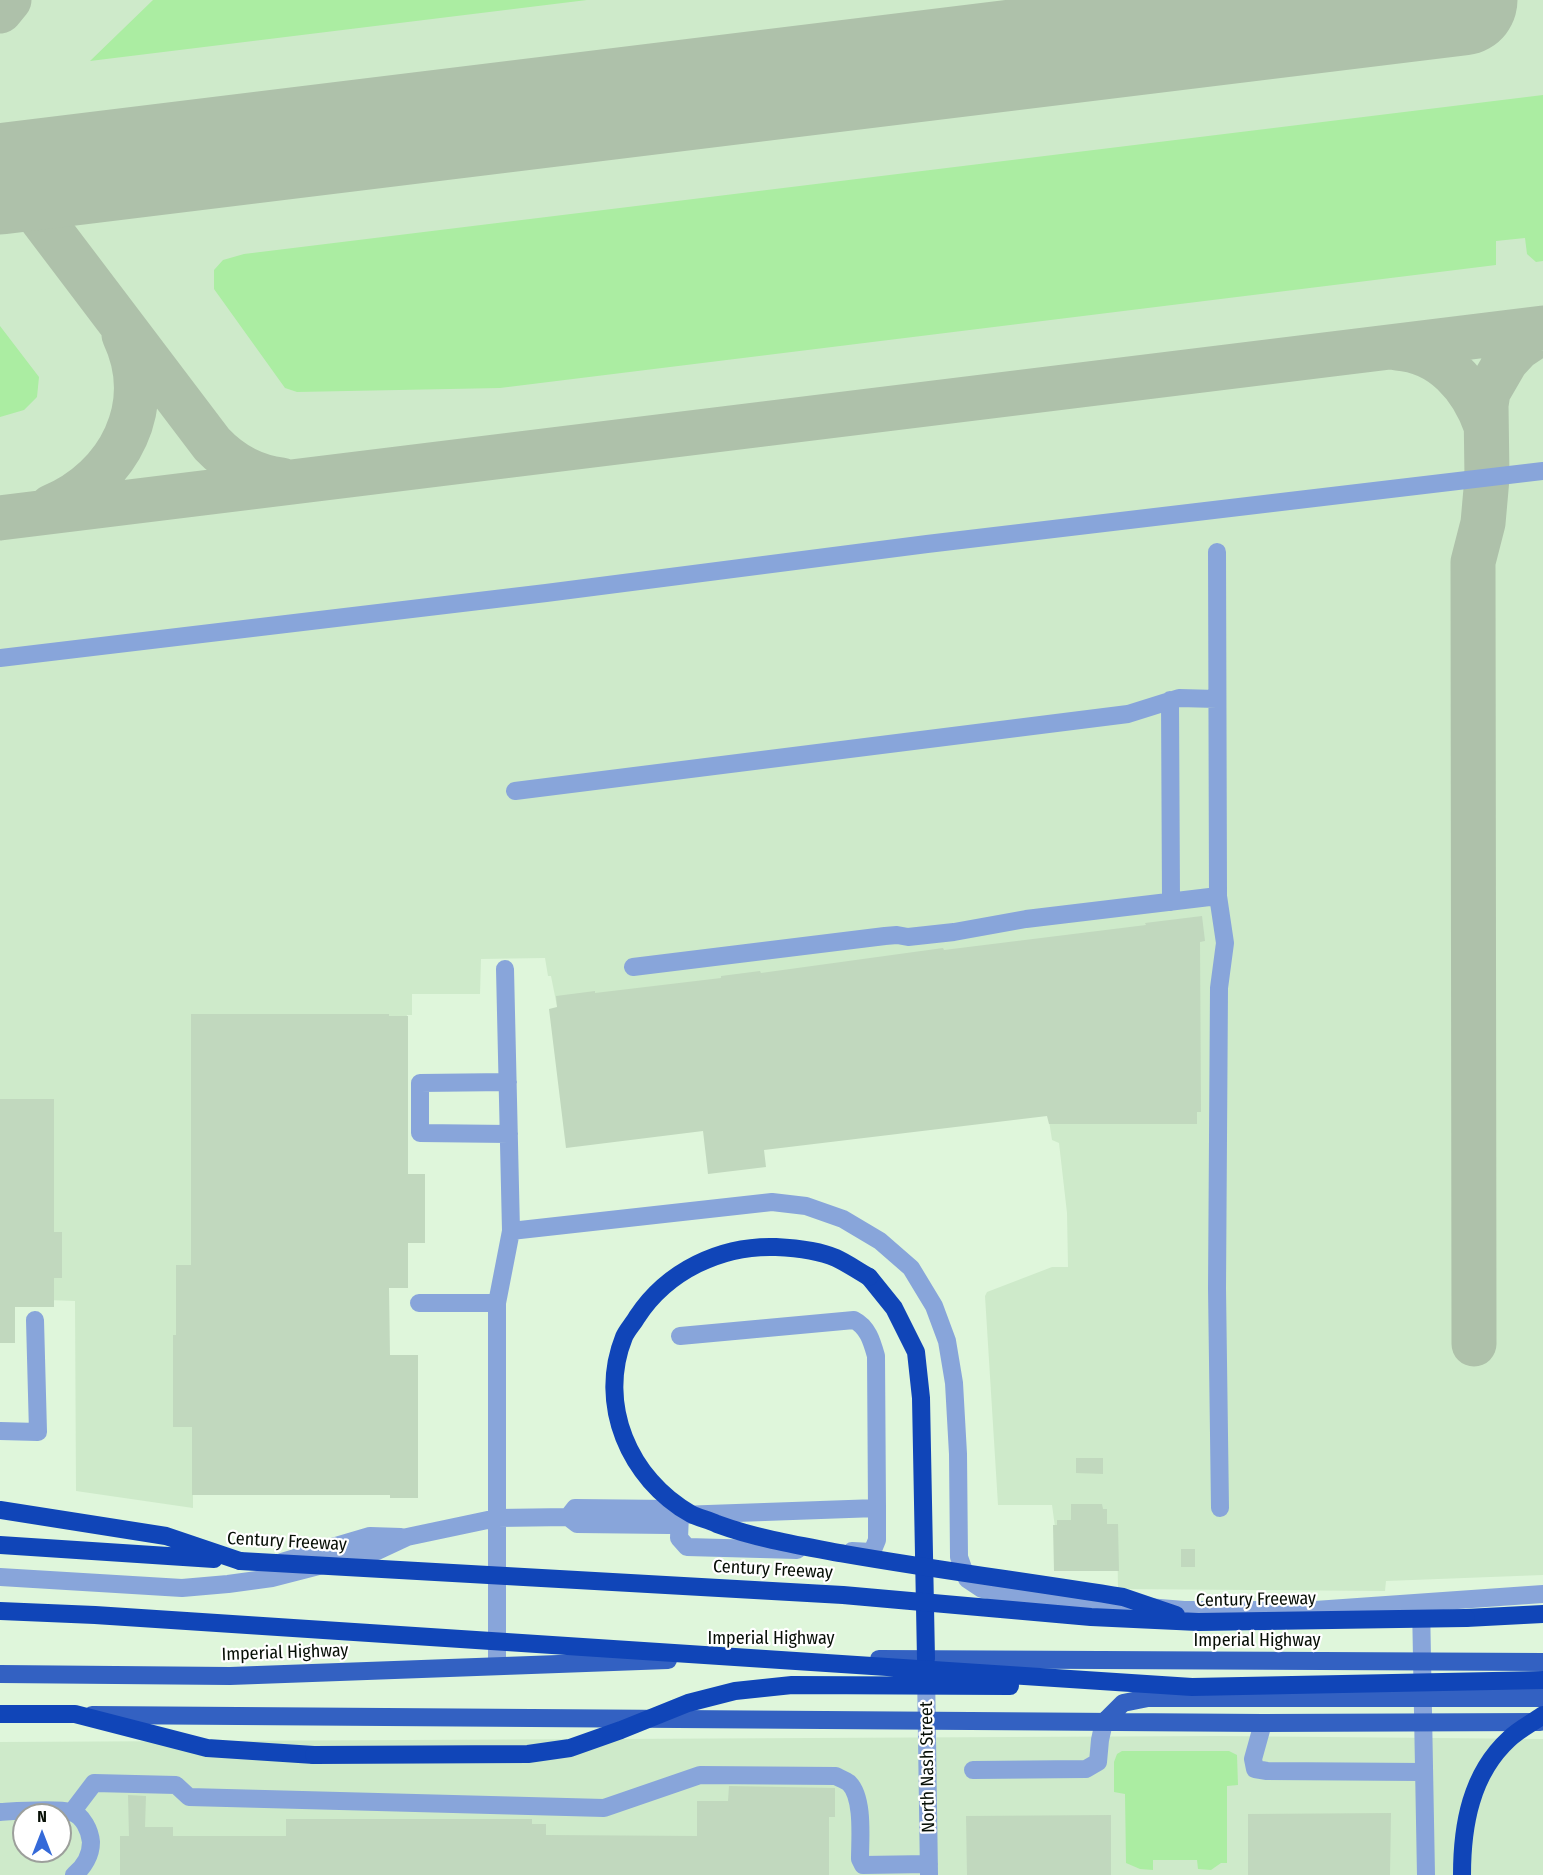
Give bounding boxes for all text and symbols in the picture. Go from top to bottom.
street label: Century Freeway [227,1528,347,1556]
street label: Century Freeway [713,1556,833,1584]
street label: Century Freeway [1196,1588,1316,1612]
street label: Imperial Highway [708,1628,834,1650]
street label: Imperial Highway [1194,1630,1320,1652]
street label: Imperial Highway [221,1640,349,1666]
street label: North Nash Street [916,1701,940,1833]
north arrow [12,1803,72,1863]
text: N [37,1807,47,1826]

